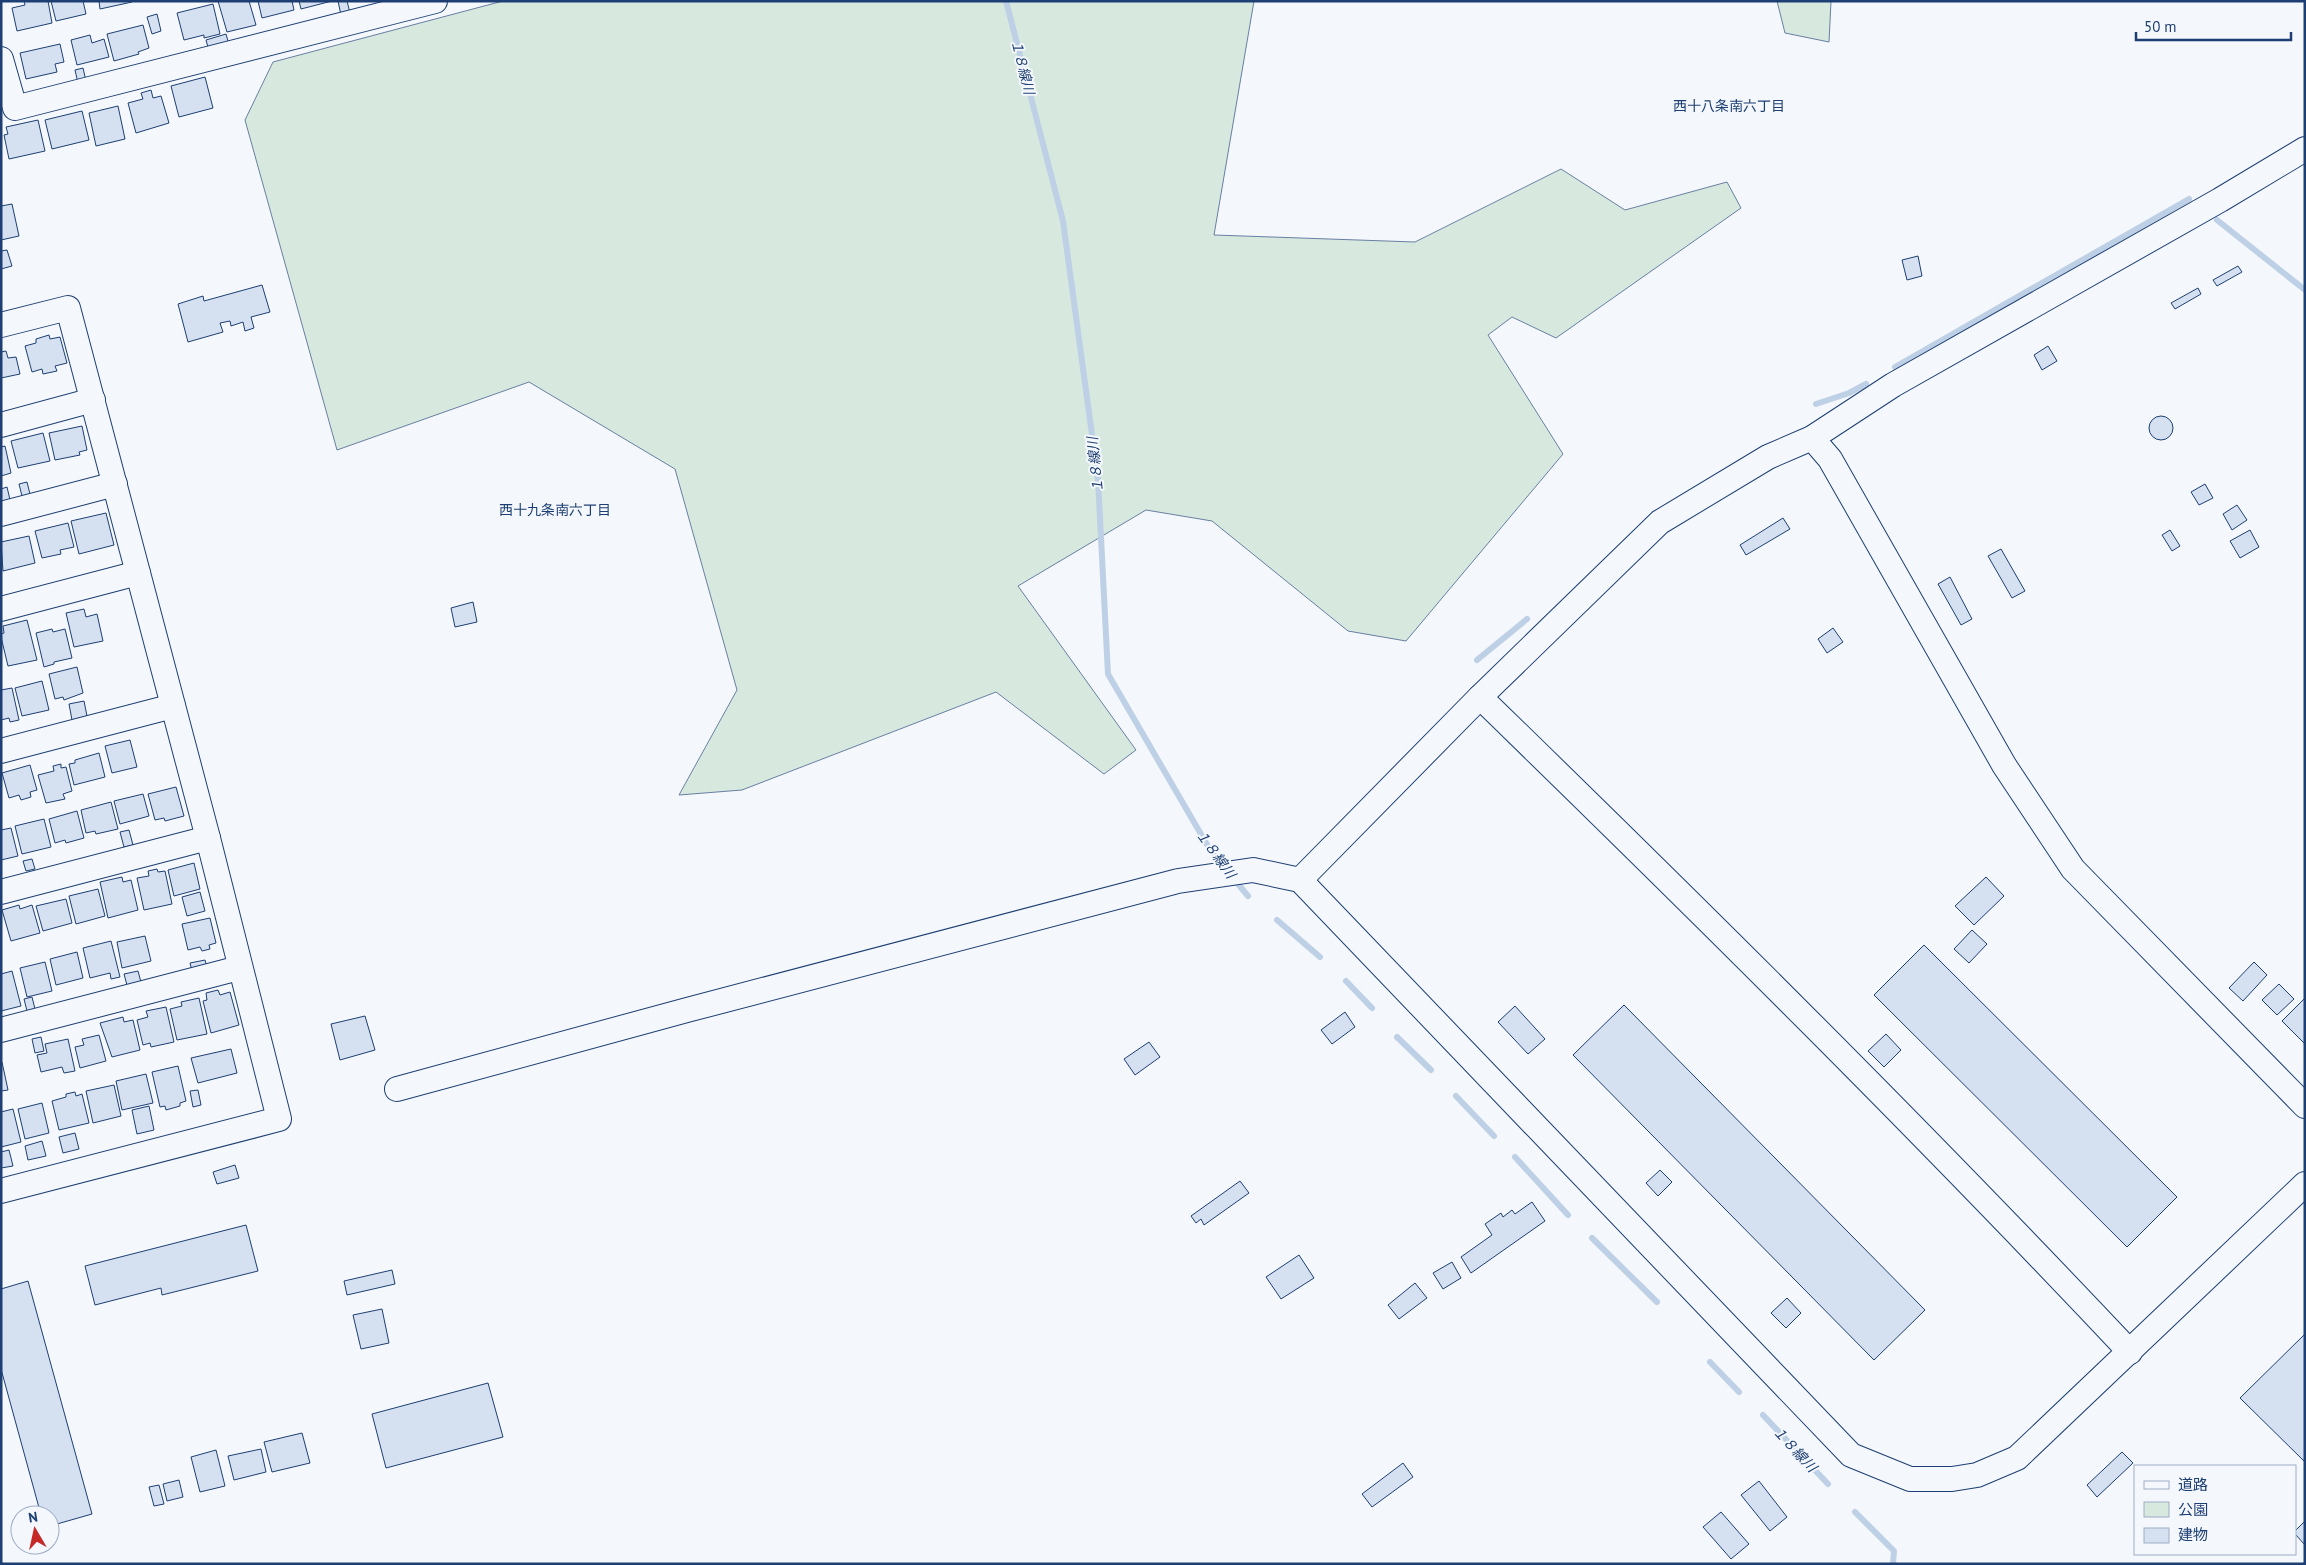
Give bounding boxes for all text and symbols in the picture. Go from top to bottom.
scale bar [2136,10,2291,42]
text: 50 m [2144,17,2177,36]
water label: １８線川 [1007,38,1039,98]
district label: 西十八条南六丁目 [1673,97,1785,115]
water label: １８線川 [1083,434,1107,494]
district label: 西十九条南六丁目 [499,501,611,519]
water label: １８線川 [1192,826,1241,884]
water label: １８線川 [1769,1422,1822,1477]
legend [2134,1465,2296,1555]
text: 道路 [2178,1475,2208,1494]
text: 公園 [2178,1500,2208,1519]
north arrow [10,1505,60,1555]
text: N [27,1508,39,1527]
text: 建物 [2178,1525,2208,1544]

